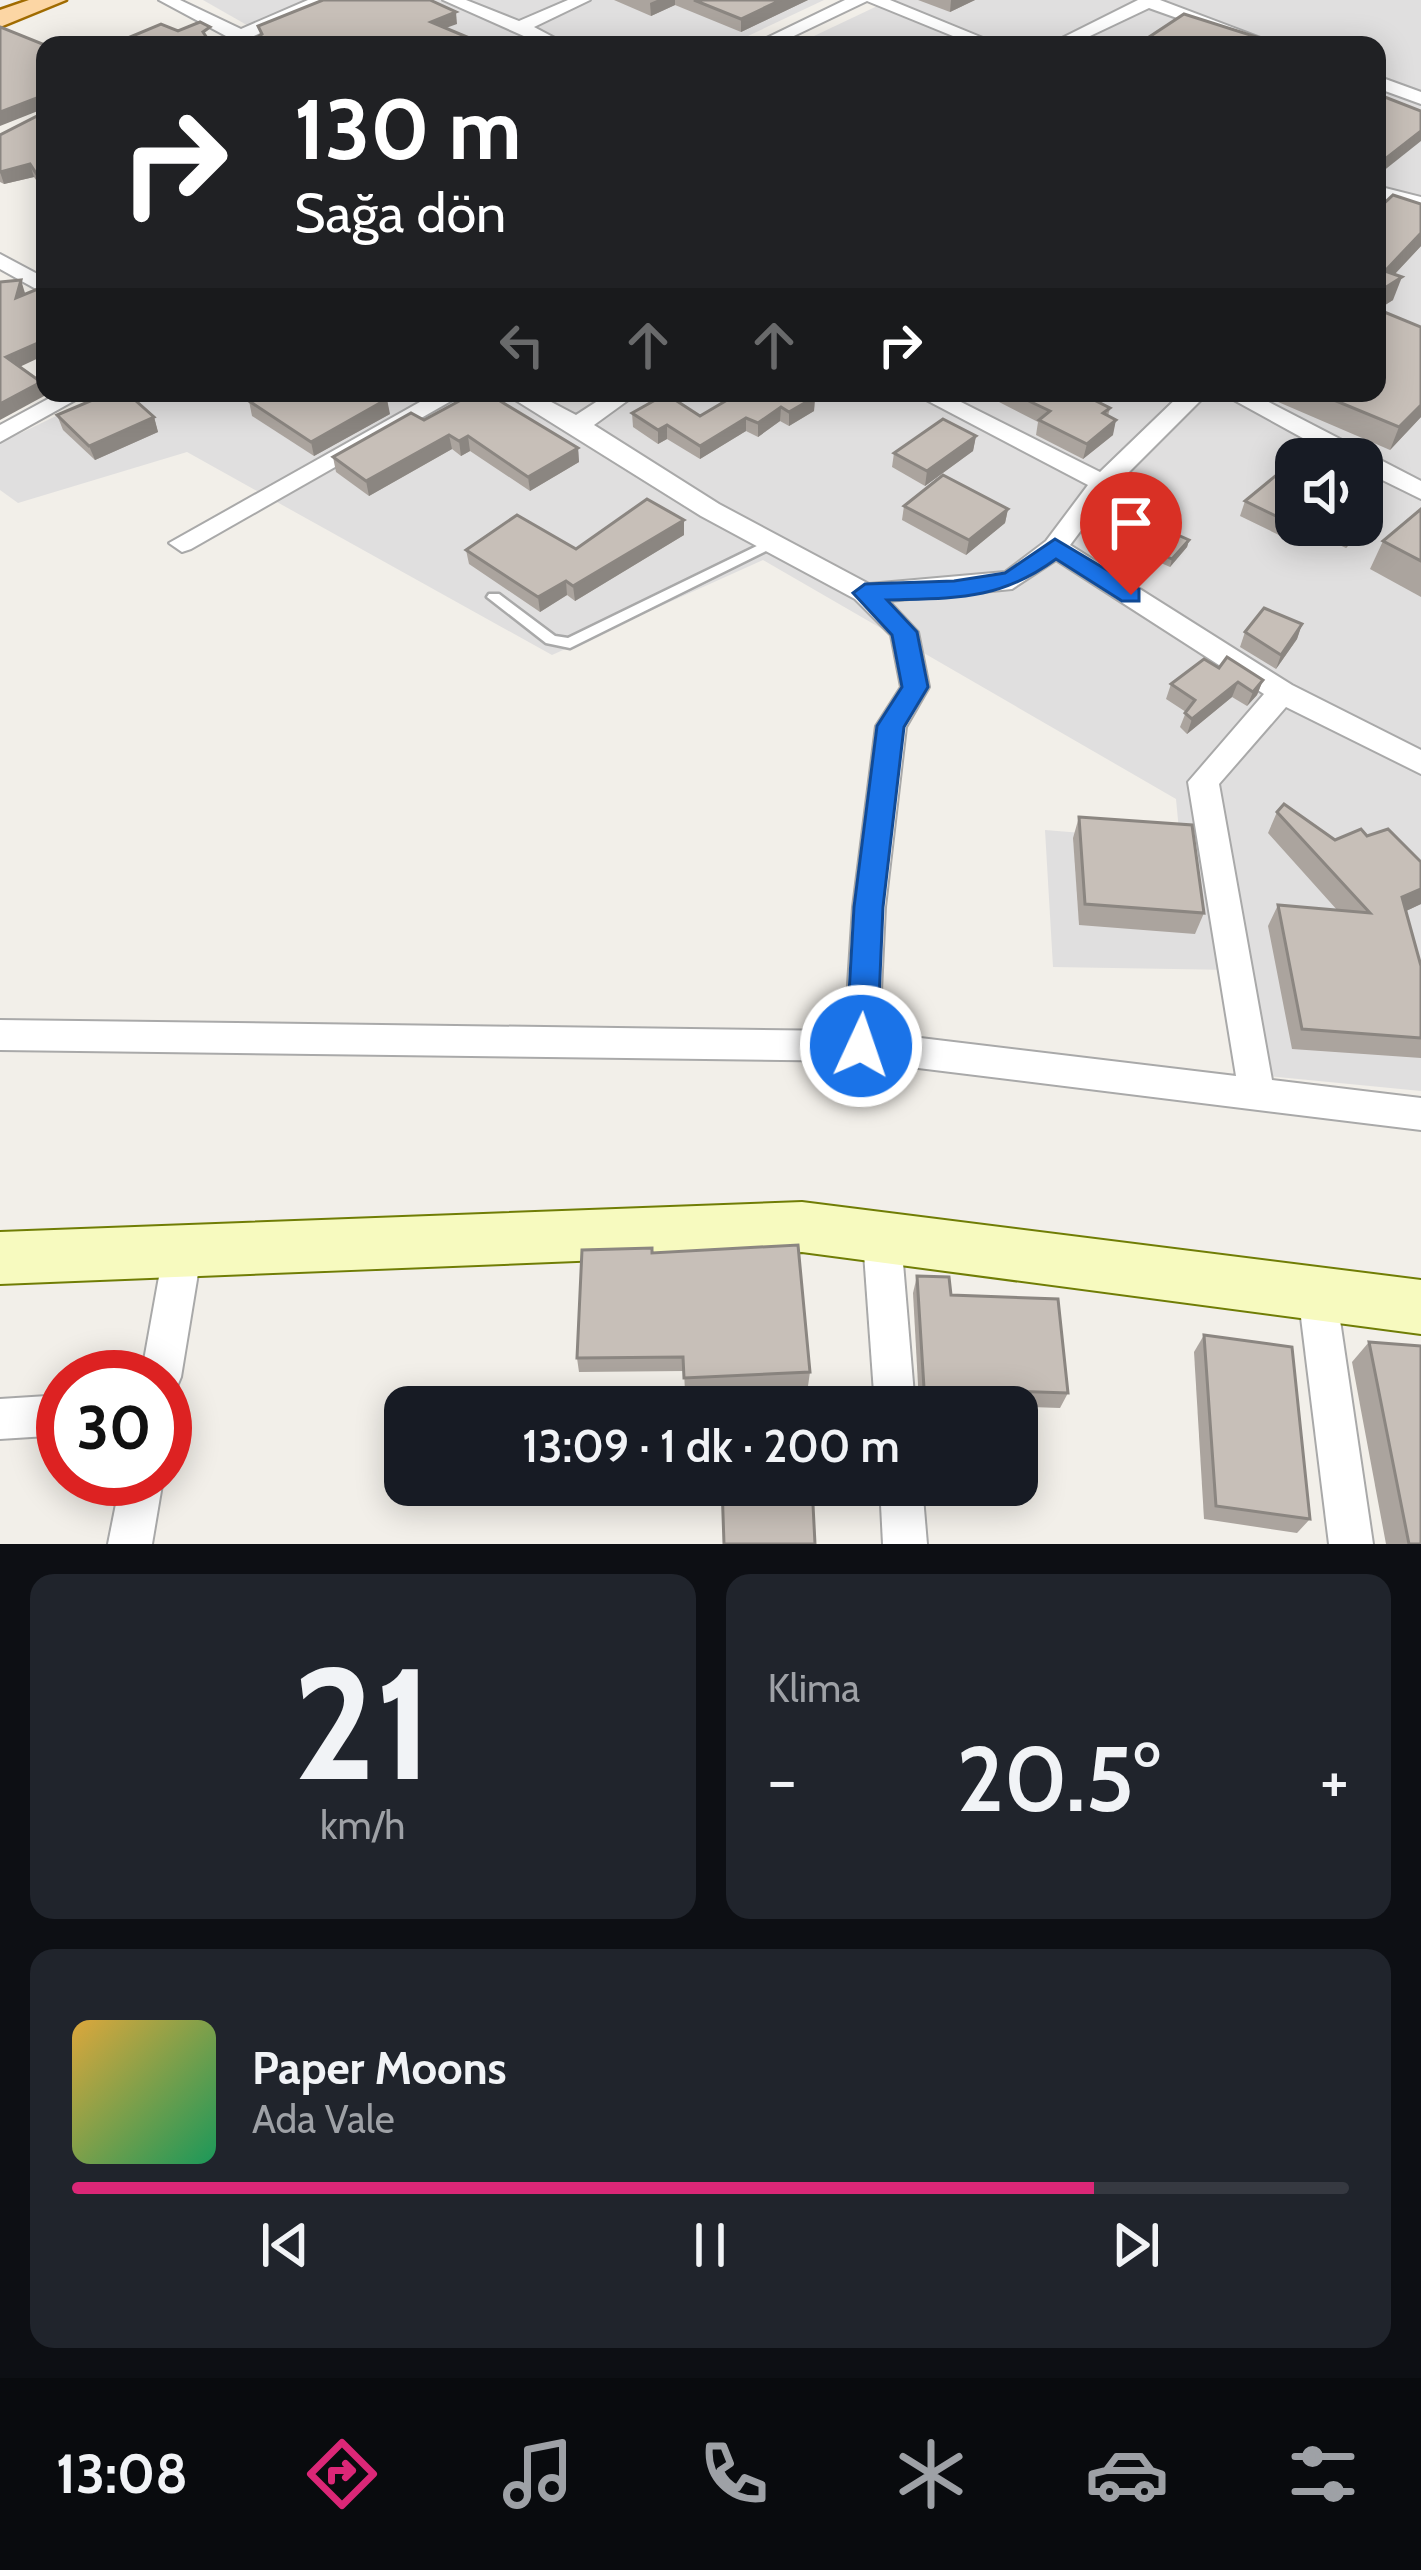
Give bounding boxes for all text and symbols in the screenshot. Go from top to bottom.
text: 130 m [294,78,521,180]
icon: right [96,84,252,240]
text: Sağa dön [294,180,506,246]
icon: left [489,312,555,378]
icon: ahead [615,312,681,378]
icon: ahead [741,312,807,378]
icon: right [867,312,933,378]
map controls [1275,438,1383,546]
button: sound [1275,438,1383,546]
pin [1080,472,1182,595]
icon: arrive [1098,490,1164,556]
position arrow [798,983,924,1109]
speed limit sign: 30 [36,1350,192,1506]
text: 13:09 · 1 dk · 200 m [522,1419,900,1473]
text: 21 [293,1628,433,1818]
text: Klima [768,1664,860,1712]
text: 20.5° [956,1724,1160,1834]
text: − [768,1739,797,1820]
text: + [1320,1739,1349,1820]
text: km/h [320,1801,405,1849]
text: Paper Moons [252,2041,507,2095]
text: Ada Vale [252,2095,395,2143]
icon: previous [252,2212,318,2278]
icon: pause [677,2212,743,2278]
icon: next [1103,2212,1169,2278]
icon: directions [300,2432,384,2516]
icon: music [496,2432,580,2516]
icon: phone [692,2432,776,2516]
icon: climate [889,2432,973,2516]
icon: car [1085,2432,1169,2516]
icon: filters [1281,2432,1365,2516]
text: 13:08 [56,2441,188,2507]

